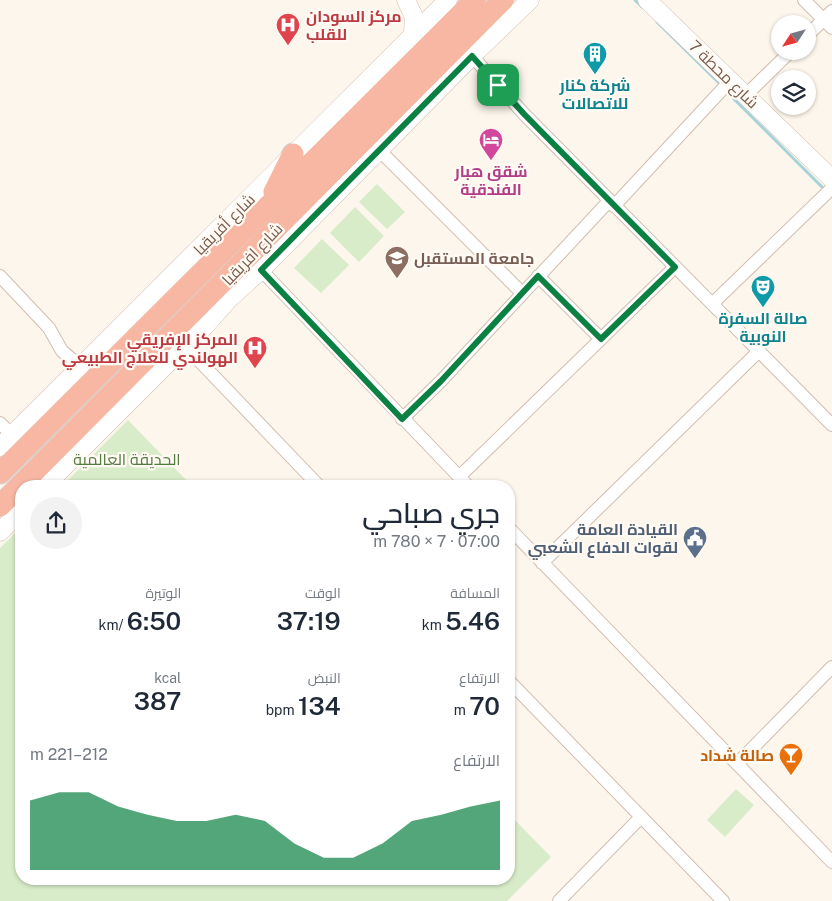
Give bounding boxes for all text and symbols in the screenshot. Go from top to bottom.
place label: مركز السودان للقلب [306,7,402,44]
hospital icon: مركز السودان للقلب [275,12,301,46]
north arrow [771,15,816,60]
map controls [771,15,816,115]
street label: شارع محطة 7 [683,36,762,114]
building icon: شركة كنار للاتصالات [582,41,608,75]
pin [477,64,519,106]
button: layers [771,70,816,115]
icon: arrive [484,71,512,99]
place label: شركة كنار للاتصالات [559,76,630,113]
hotel icon: شقق هبار الفندقية [478,127,504,161]
place label: شقق هبار الفندقية [454,162,527,199]
street label: شارع أفريقيا [190,190,260,260]
street label: شارع افريقيا [218,219,288,291]
school or university icon: جامعة المستقبل [384,245,410,279]
place label: جامعة المستقبل [414,249,534,268]
theatre icon: صالة السفرة النوبية [750,274,776,308]
place label: صالة السفرة النوبية [718,309,808,346]
place label: المركز الإفريقي الهولندي للعلاج الطبيعي [62,330,238,370]
hospital icon: المركز الإفريقي الهولندي للعلاج الطبيعي [242,335,268,369]
park label: الحديقة العالمية [73,450,181,469]
text: جري صباحي [362,496,500,529]
button: share [30,497,82,549]
place label: القيادة العامة لقوات الدفاع الشعبي [528,520,678,560]
public building icon: القيادة العامة لقوات الدفاع الشعبي [682,525,708,559]
text: 07:00 · 7 × 780 m [373,532,500,551]
text: الوتيرة [145,585,181,601]
text: الوقت [305,585,341,601]
text: المسافة [450,585,500,601]
text: 6:50 [127,606,181,636]
text: 37:19 [277,606,341,636]
text: 5.46 [445,606,500,636]
text: /km [99,617,127,633]
text: km [422,617,445,633]
text: kcal [154,670,181,686]
text: النبض [308,670,341,686]
text: الارتفاع [459,670,500,686]
text: 387 [134,686,181,716]
text: 134 [298,691,341,721]
text: 70 [469,691,500,721]
text: bpm [266,702,298,718]
text: m [454,702,469,718]
bar icon: صالة شداد [778,742,804,776]
text: 212–221 m [30,745,108,764]
place label: صالة شداد [700,746,774,765]
text: الارتفاع [453,751,500,770]

